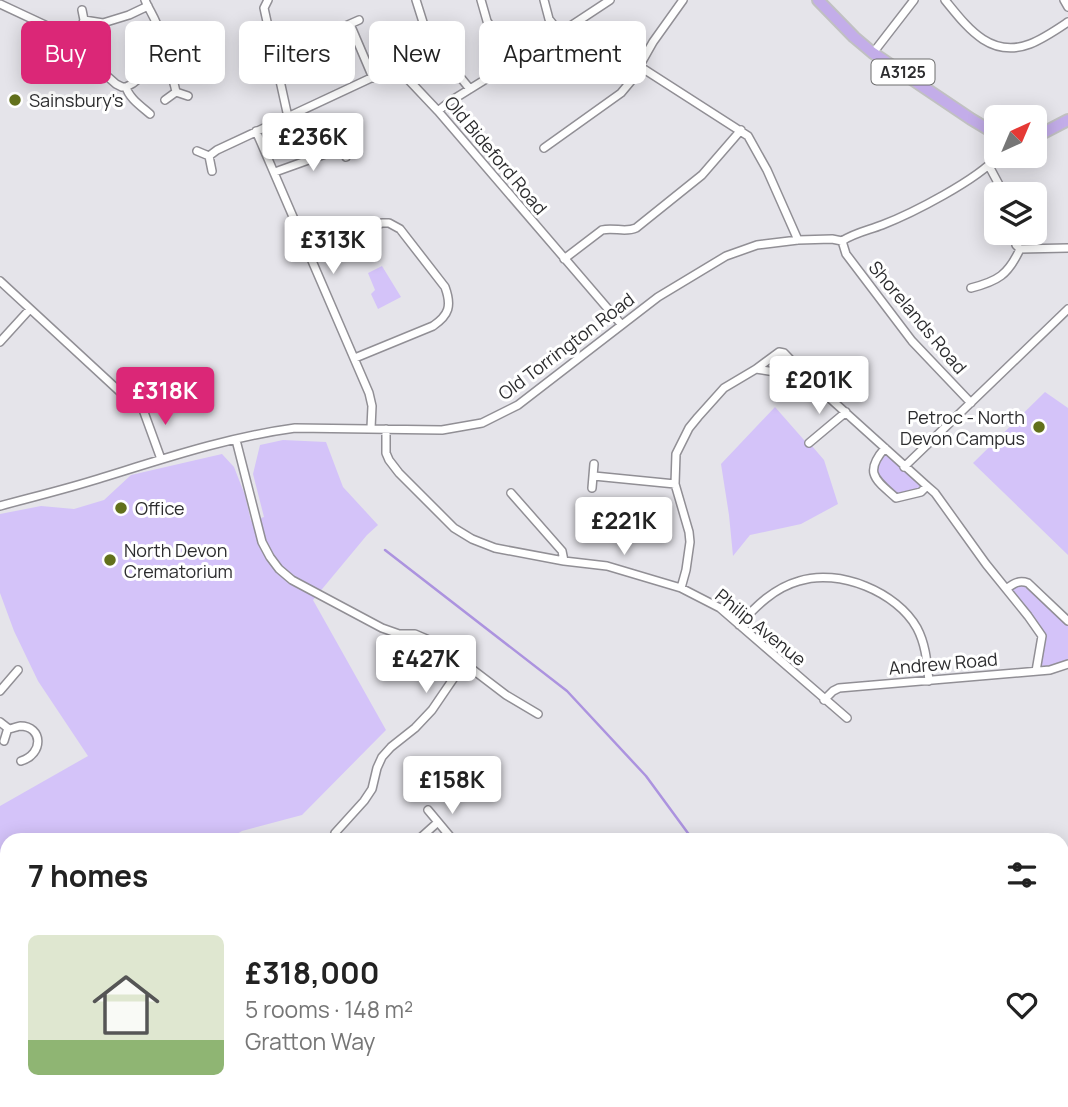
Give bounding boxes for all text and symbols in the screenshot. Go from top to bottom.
chip: Buy [21,21,111,84]
chip: Rent [125,21,225,84]
chip: Filters [239,21,355,84]
chip: New [369,21,465,84]
chip: Apartment [479,21,646,84]
road number: A3125 [872,60,934,85]
place label: Sainsbury's [29,88,124,112]
street label: Old Bideford Road [439,91,553,219]
marker: Sainsbury's [7,92,23,108]
north arrow [984,105,1046,168]
map controls [984,105,1047,245]
pin: £236K [264,114,362,173]
text: £236K [278,120,348,152]
button: layers [984,182,1047,245]
pin: £313K [284,216,382,276]
text: £313K [301,223,365,255]
street label: Shorelands Road [864,255,972,379]
street label: Old Torrington Road [493,287,639,405]
pin: £201K [770,356,868,416]
text: £201K [786,363,852,395]
pin: £318K [116,368,214,427]
text: £318K [132,374,198,406]
place label: Petroc - North Devon Campus [900,405,1025,450]
marker: Petroc - North Devon Campus [1031,419,1047,435]
place label: Office [135,496,185,520]
pin: £221K [575,498,673,557]
marker: Office [113,500,129,516]
text: £221K [591,504,657,536]
place label: North Devon Crematorium [124,538,233,583]
marker: North Devon Crematorium [102,552,118,568]
street label: Philip Avenue [711,583,811,671]
pin: £427K [377,636,475,695]
text: £427K [392,642,460,674]
street label: Andrew Road [888,646,998,680]
pin: £158K [403,756,501,816]
text: £158K [419,763,485,795]
text: 7 homes [28,855,148,896]
icon: filters [1003,856,1041,894]
text: £318,000 [245,952,379,993]
icon: home [84,963,168,1047]
icon: heart [1003,986,1041,1024]
text: 5 rooms · 148 m² [245,993,413,1025]
text: Gratton Way [245,1025,375,1057]

